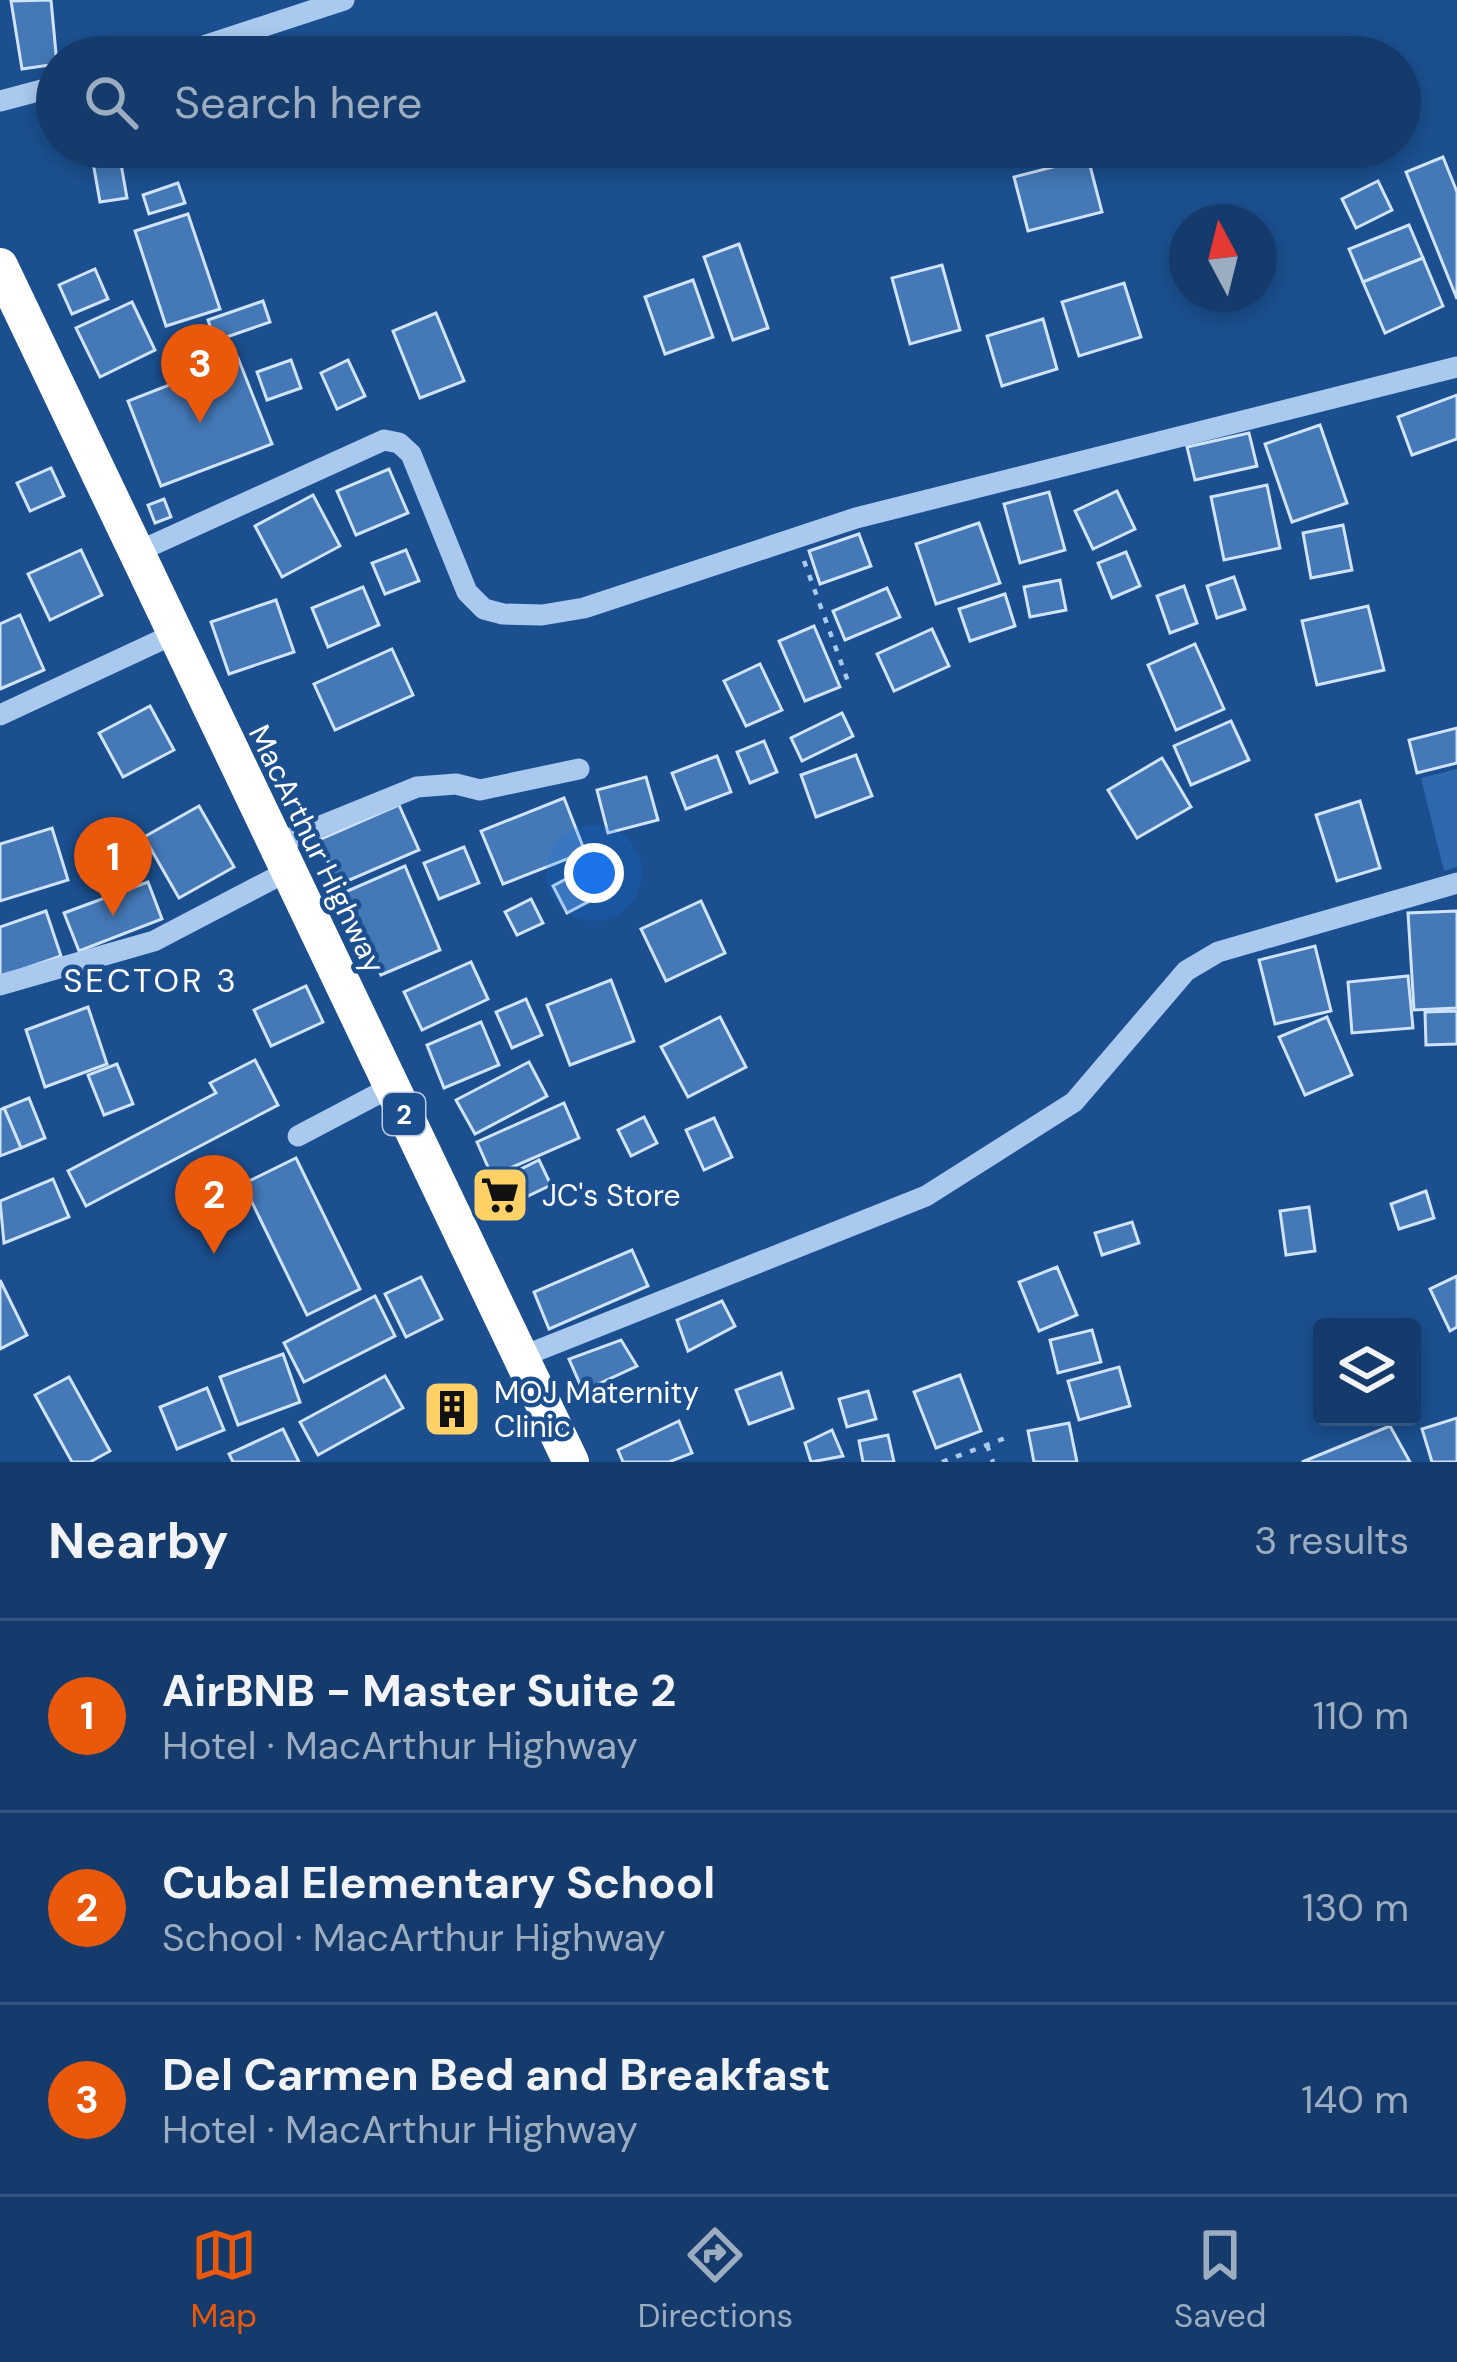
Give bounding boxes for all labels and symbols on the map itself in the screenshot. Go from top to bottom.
north arrow [1169,204,1277,312]
pin: 3 [161,324,239,423]
street label: MacArthur Highway [240,718,394,980]
pin: 1 [74,817,152,916]
your location [564,843,624,903]
district label: SECTOR 3 [63,959,239,1002]
road number: 2 [383,1093,425,1135]
pin: 2 [175,1155,253,1254]
supermarket icon: JC's Store [469,1164,531,1226]
place label: JC's Store [542,1176,680,1215]
place label: MOJ Maternity Clinic [494,1373,699,1446]
building icon: MOJ Maternity Clinic [421,1378,483,1440]

